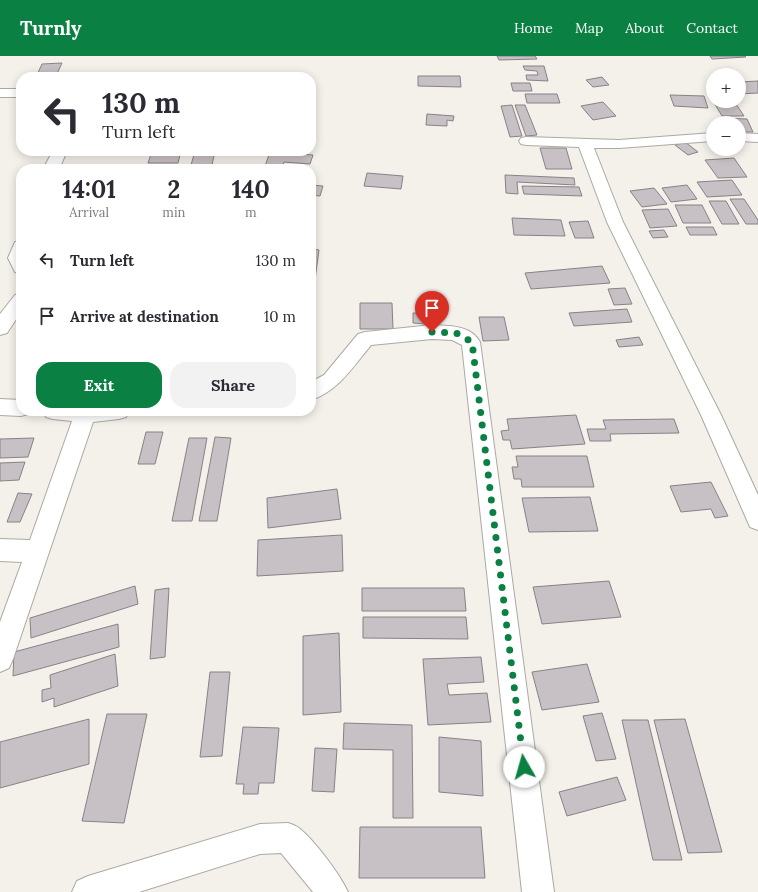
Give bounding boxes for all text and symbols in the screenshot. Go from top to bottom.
text: Turnly [20,16,82,40]
text: Home [514,19,553,37]
text: Map [575,19,603,37]
text: About [625,19,664,37]
text: Contact [686,19,738,37]
map controls [706,68,746,156]
button: + [706,68,746,108]
text: 130 m [102,85,180,121]
icon: left [36,88,88,140]
button: − [706,116,746,156]
text: Turn left [102,120,175,143]
text: 14:01 [62,174,116,205]
text: 2 [167,174,180,205]
text: 140 [232,174,270,205]
text: Arrival [69,204,109,221]
text: min [162,204,185,221]
text: m [245,204,257,221]
icon: left [36,249,58,271]
text: Turn left [70,251,134,270]
text: 130 m [256,251,296,270]
pin [415,291,449,332]
icon: arrive [421,297,443,319]
icon: arrive [36,305,58,327]
text: Arrive at destination [70,307,219,326]
text: 10 m [264,307,296,326]
button: Exit [36,362,162,408]
button: Share [170,362,296,408]
position arrow [503,746,545,788]

